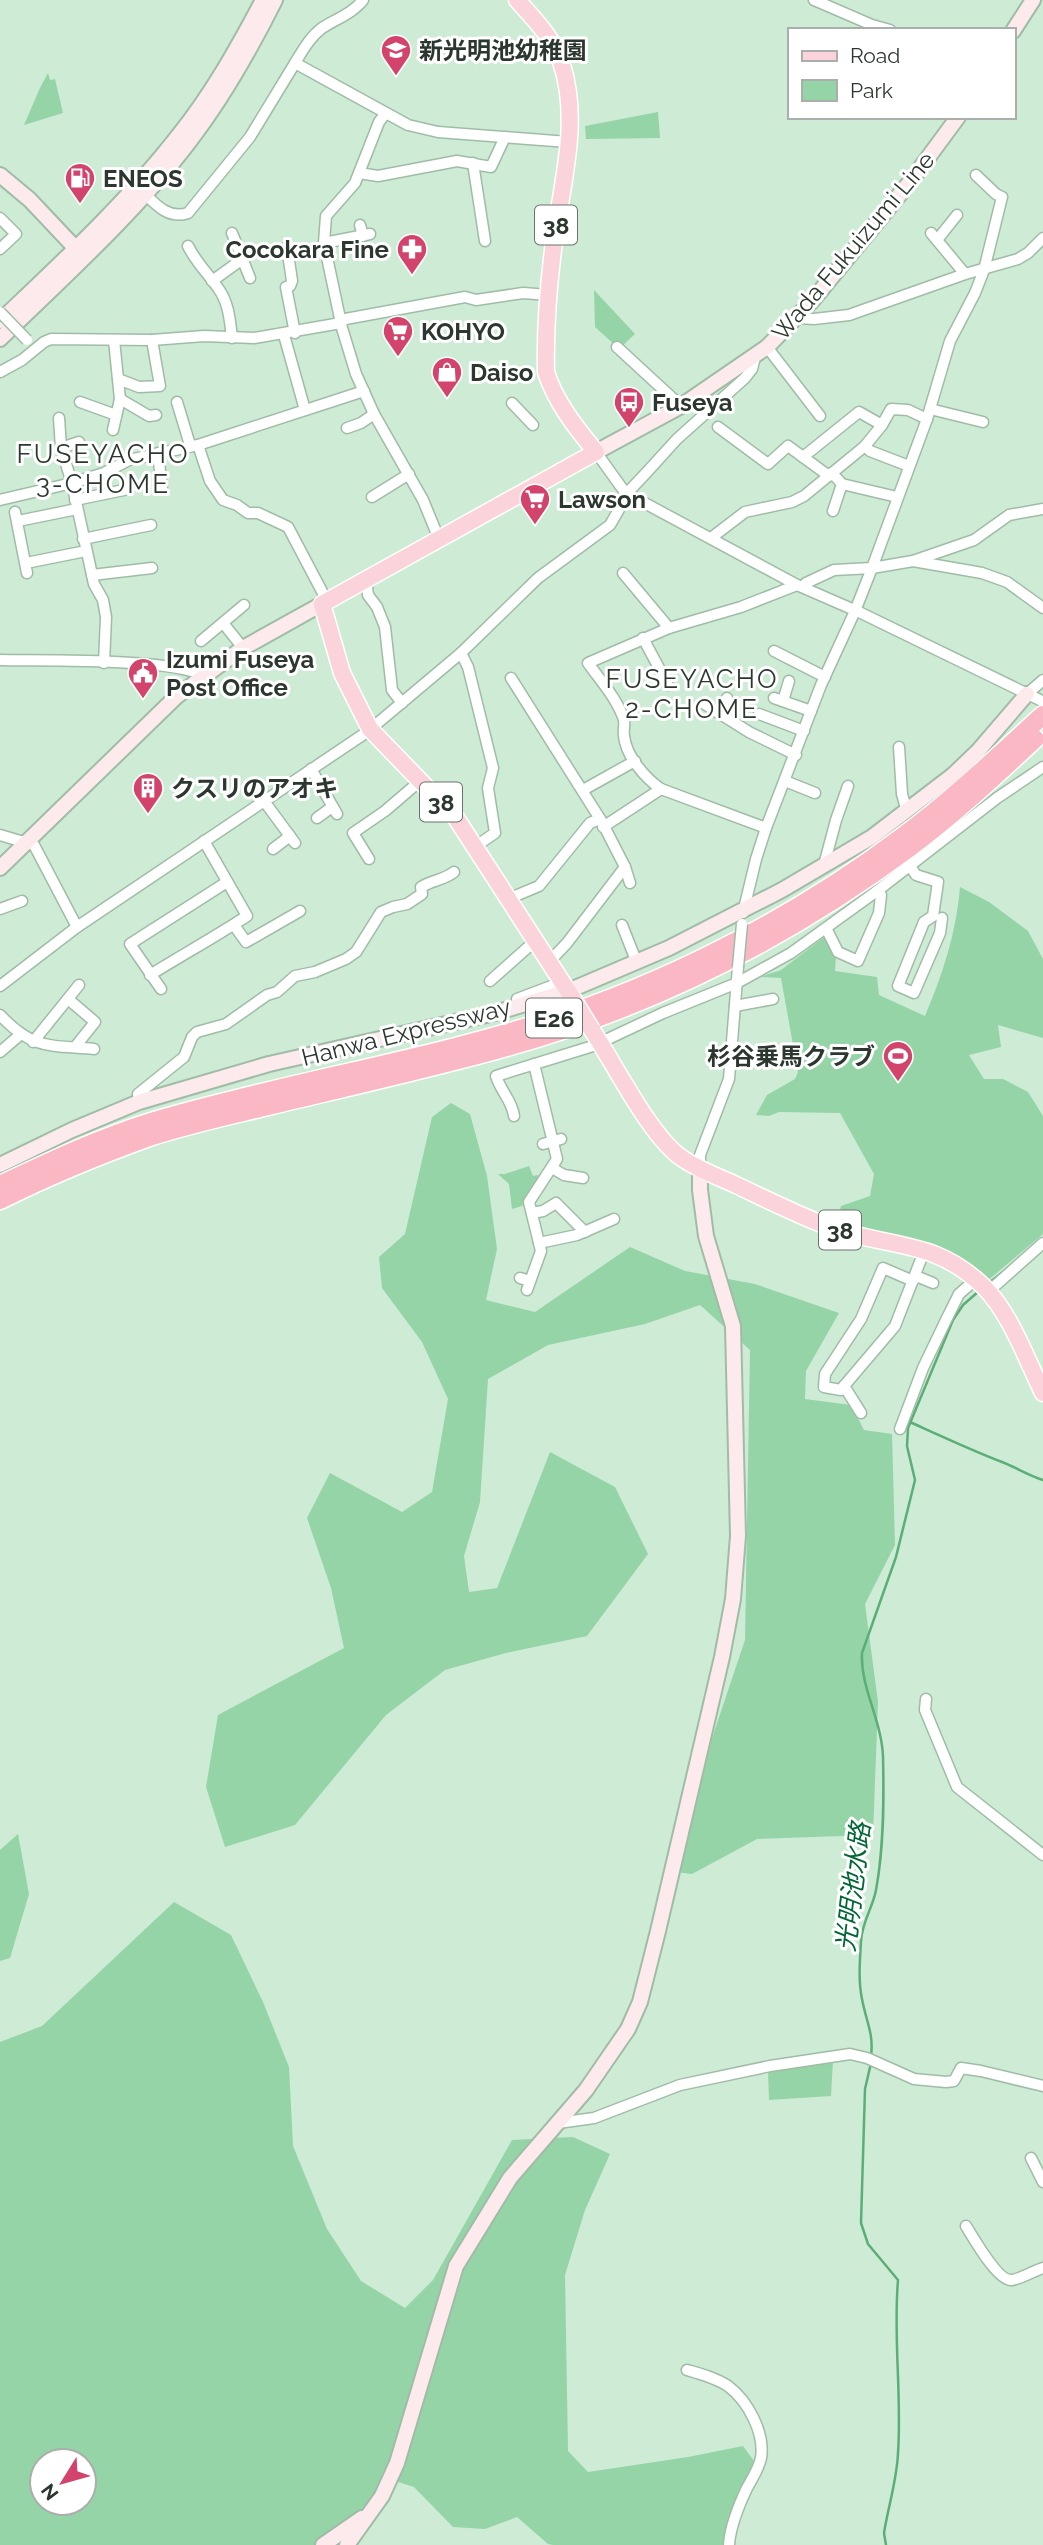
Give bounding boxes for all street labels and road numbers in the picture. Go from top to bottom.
street label: Wada Fukuizumi Line [766,146,940,346]
road number: 38 [535,206,577,244]
road number: 38 [420,782,462,822]
street label: Hanwa Expressway [299,992,513,1072]
road number: E26 [526,998,582,1037]
road number: 38 [819,1210,861,1250]

